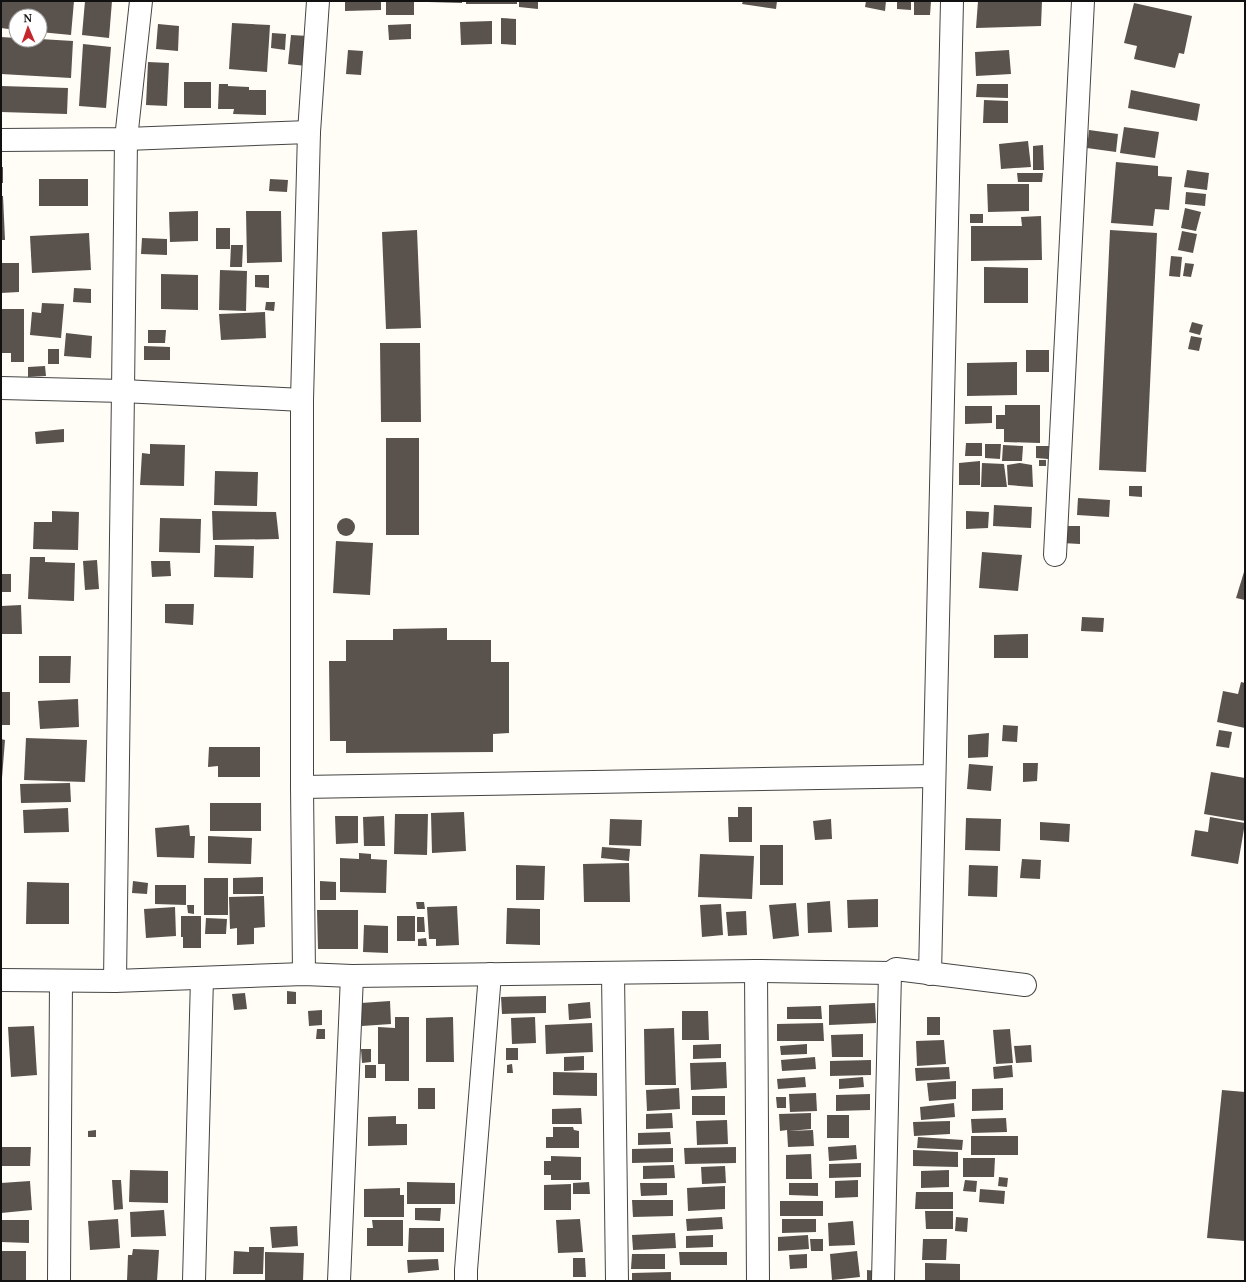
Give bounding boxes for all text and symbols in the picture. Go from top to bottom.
north arrow [8,8,48,48]
text: N [23,10,33,25]

